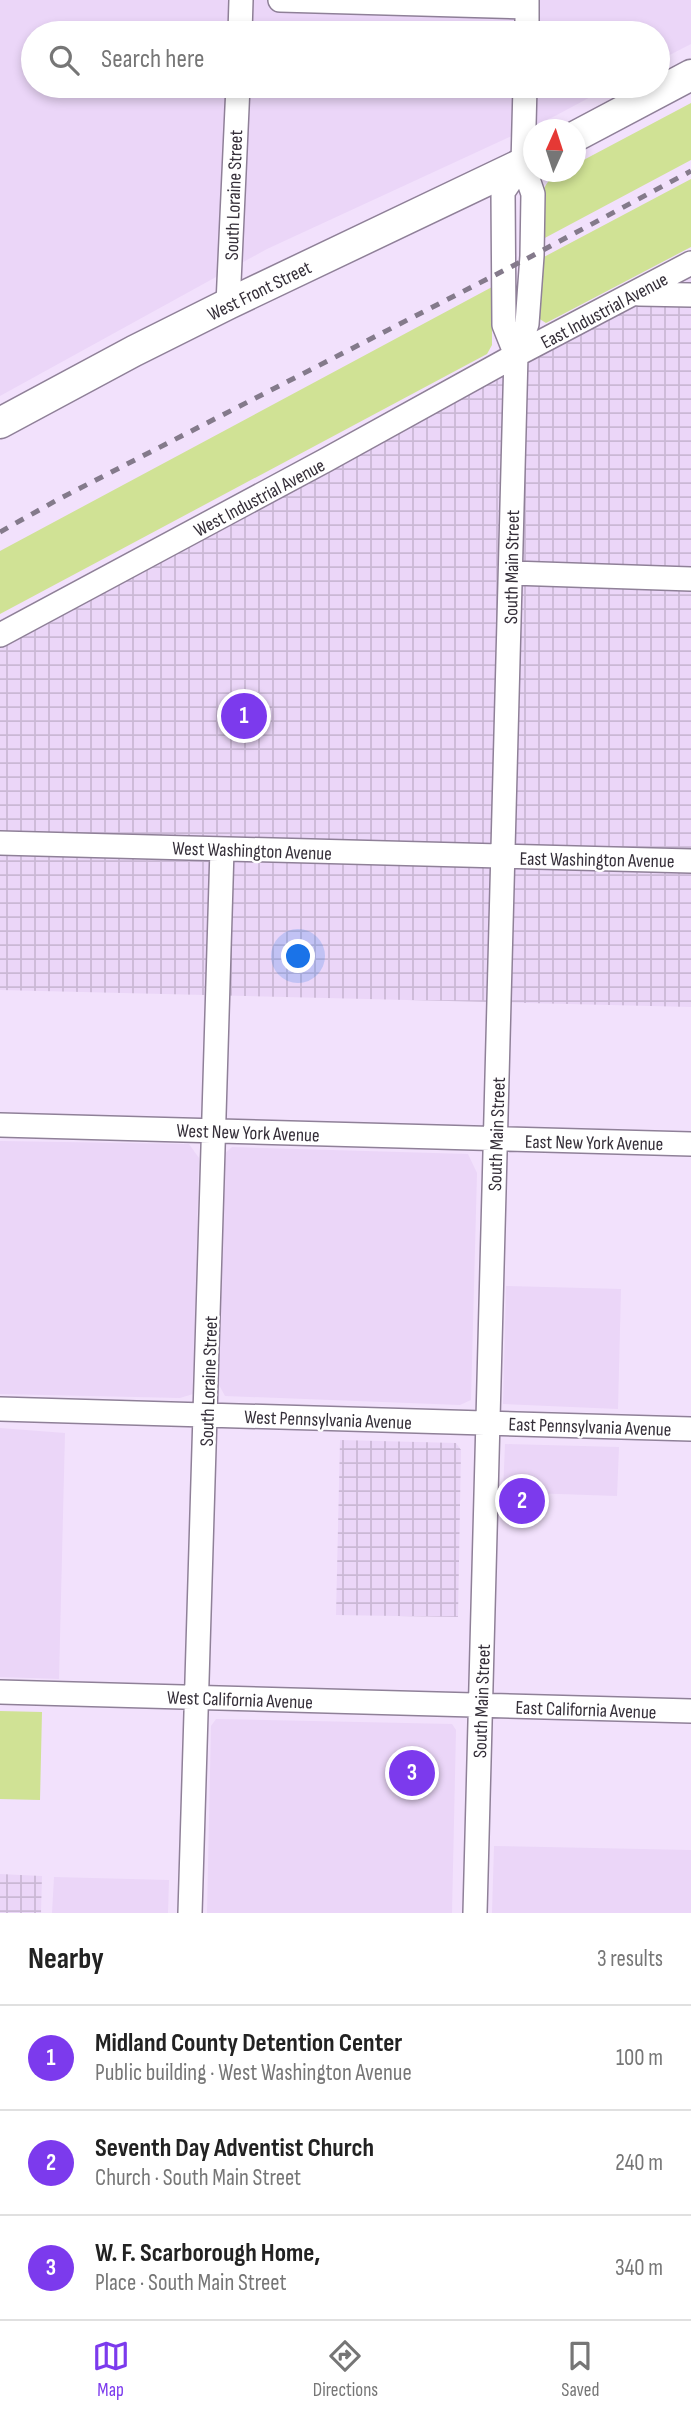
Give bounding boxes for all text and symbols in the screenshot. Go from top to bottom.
search box [21,21,670,98]
icon: search [45,41,83,79]
text: Search here [101,44,204,75]
north arrow [523,119,586,182]
street label: South Loraine Street [221,129,248,261]
street label: West Front Street [204,256,316,326]
street label: East Industrial Avenue [537,268,672,354]
street label: West Industrial Avenue [190,454,329,543]
street label: South Main Street [500,509,525,624]
pin: 1 [221,690,267,742]
street label: West Washington Avenue [172,837,332,866]
street label: East Washington Avenue [519,848,675,873]
your location [281,939,315,973]
street label: South Main Street [484,1076,511,1192]
street label: West New York Avenue [176,1120,320,1147]
street label: East New York Avenue [525,1131,663,1156]
street label: South Loraine Street [196,1315,223,1447]
street label: West Pennsylvania Avenue [244,1406,412,1435]
street label: East Pennsylvania Avenue [508,1413,672,1442]
pin: 2 [499,1475,545,1527]
street label: South Main Street [469,1643,496,1759]
street label: West California Avenue [167,1686,313,1715]
street label: East California Avenue [515,1697,657,1724]
pin: 3 [389,1747,435,1799]
text: Nearby [28,1941,104,1977]
text: 3 results [597,1945,663,1973]
text: Midland County Detention Center [95,2028,402,2059]
text: 1 [46,2044,56,2072]
text: 100 m [616,2044,663,2072]
text: Public building · West Washington Avenue [95,2059,412,2087]
text: Seventh Day Adventist Church [95,2133,374,2164]
text: 2 [46,2149,56,2177]
text: 240 m [615,2149,663,2177]
text: Church · South Main Street [95,2164,301,2192]
text: W. F. Scarborough Home, [95,2238,320,2269]
text: 3 [46,2254,56,2282]
text: 340 m [615,2254,663,2282]
text: Place · South Main Street [95,2269,286,2297]
tab: Map [92,2337,130,2402]
tab: Directions [313,2337,378,2402]
tab: Saved [561,2337,599,2402]

